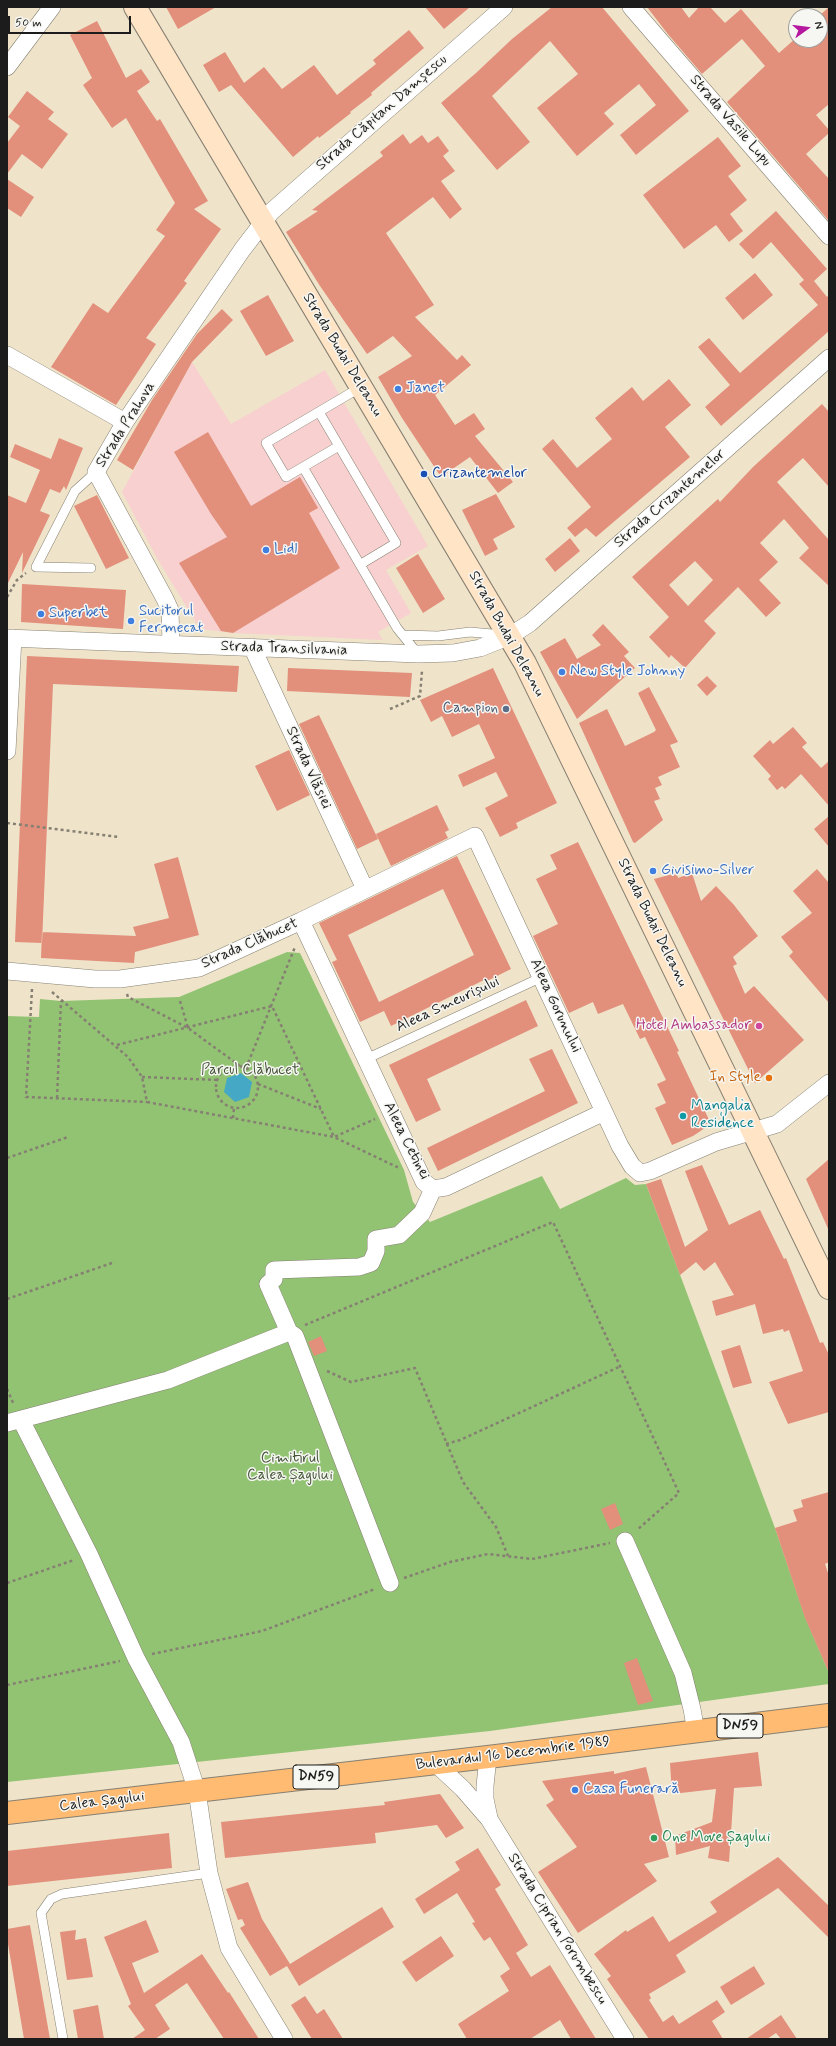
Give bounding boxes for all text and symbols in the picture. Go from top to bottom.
scale bar [10,8,133,34]
north arrow [788,8,828,48]
text: 50 m [15,15,42,31]
text: N [811,20,826,31]
street label: Strada Căpitan Damșescu [313,51,451,175]
street label: Strada Vasile Lupu [685,72,775,170]
street label: Strada Budai Deleanu [298,290,386,420]
street label: Strada Prahova [93,379,159,471]
place label: Janet [406,380,445,398]
marker: Janet [393,384,403,394]
street label: Strada Crizantemelor [611,446,729,552]
place label: Crizantemelor [432,465,527,483]
marker: Crizantemelor [419,469,429,479]
place label: Lidl [274,541,297,559]
marker: Lidl [261,545,271,555]
street label: Strada Budai Deleanu [464,568,548,700]
place label: Sucitorul Fermecat [139,603,203,638]
place label: Superbet [49,605,108,623]
marker: Superbet [36,609,46,619]
marker: Sucitorul Fermecat [126,616,136,626]
street label: Strada Transilvania [220,638,348,660]
place label: New Style Johnny [570,663,685,681]
marker: New Style Johnny [557,667,567,677]
place label: Campion [443,700,498,718]
marker: Campion [501,704,511,714]
street label: Strada Vlăsiei [281,724,335,812]
street label: Strada Budai Deleanu [613,856,691,990]
place label: Givisimo-Silver [661,862,754,880]
marker: Givisimo-Silver [648,866,658,876]
street label: Strada Clăbucet [199,915,301,973]
street label: Aleea Gorunului [525,956,585,1056]
street label: Aleea Smeurișului [393,973,503,1037]
place label: Hotel Ambassador [636,1017,751,1035]
marker: Hotel Ambassador [754,1021,764,1031]
park label: Parcul Clăbucet [201,1062,299,1080]
place label: In Style [710,1069,761,1087]
marker: In Style [764,1073,774,1083]
place label: Mangalia Residence [691,1098,754,1133]
street label: Aleea Cetinei [379,1099,433,1183]
marker: Mangalia Residence [678,1111,688,1121]
park label: Cimitirul Calea Șagului [247,1450,333,1485]
road number: DN59 [717,1714,763,1738]
street label: Bulevardul 16 Decembrie 1989 [415,1733,611,1775]
road number: DN59 [293,1765,339,1789]
place label: Casa Funerară [583,1781,679,1799]
marker: Casa Funerară [570,1785,580,1795]
street label: Calea Șagului [58,1788,146,1816]
place label: One Move Șagului [662,1829,770,1847]
marker: One Move Șagului [649,1833,659,1843]
street label: Strada Ciprian Porumbescu [503,1850,611,2008]

